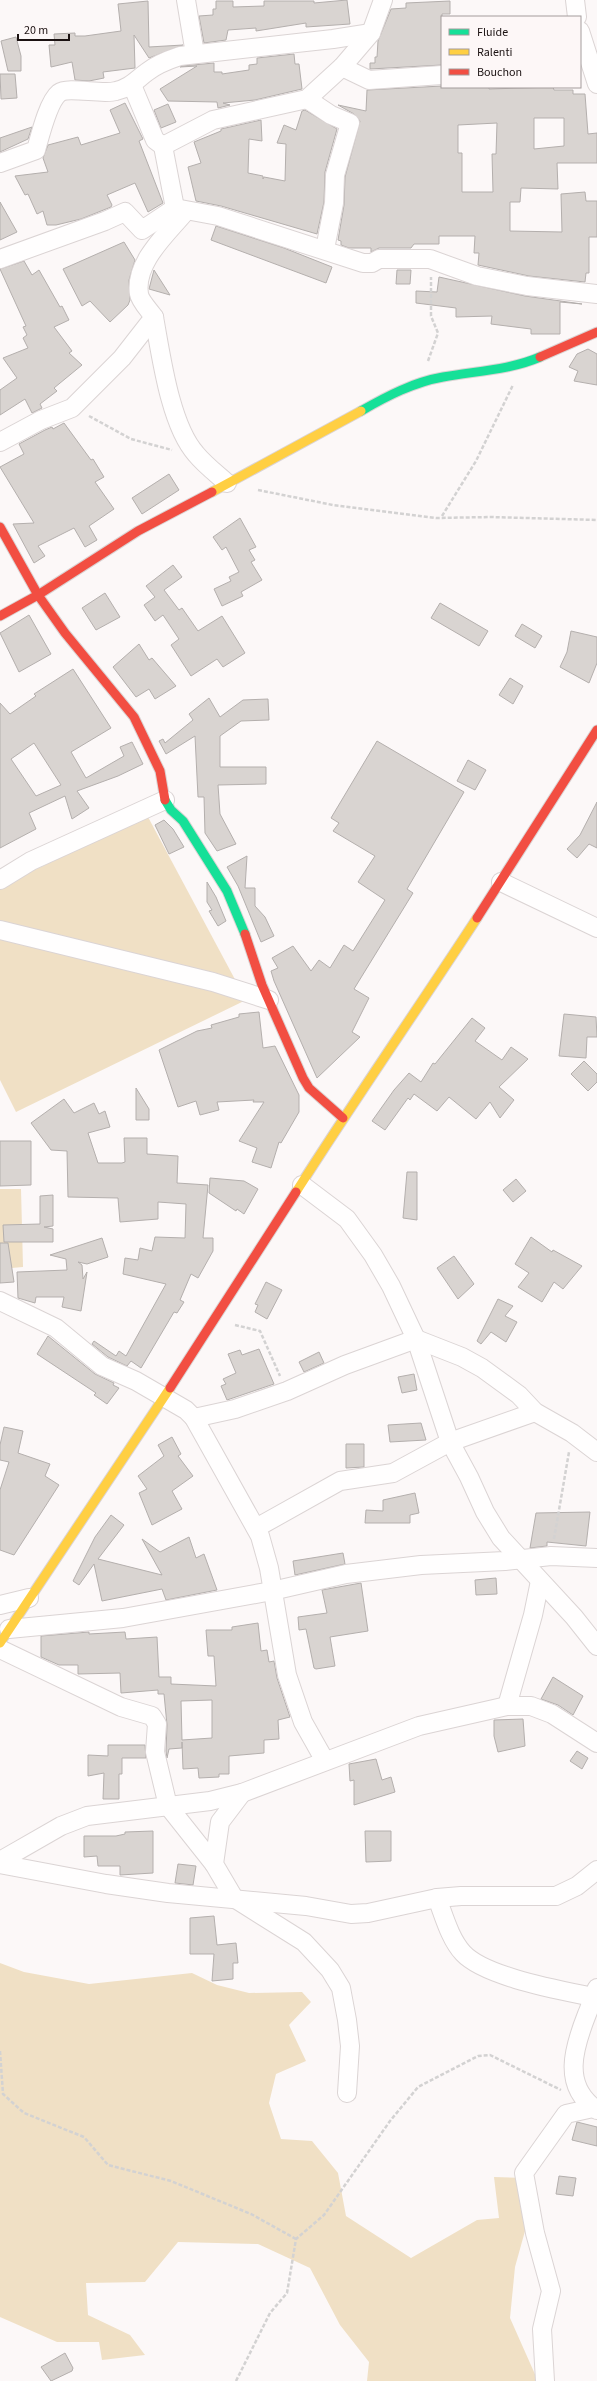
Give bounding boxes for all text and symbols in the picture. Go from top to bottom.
scale bar [18,16,69,42]
legend [441,16,581,88]
text: 20 m [24,22,48,39]
text: Fluide [477,24,508,41]
text: Ralenti [477,44,512,61]
text: Bouchon [477,64,522,81]

